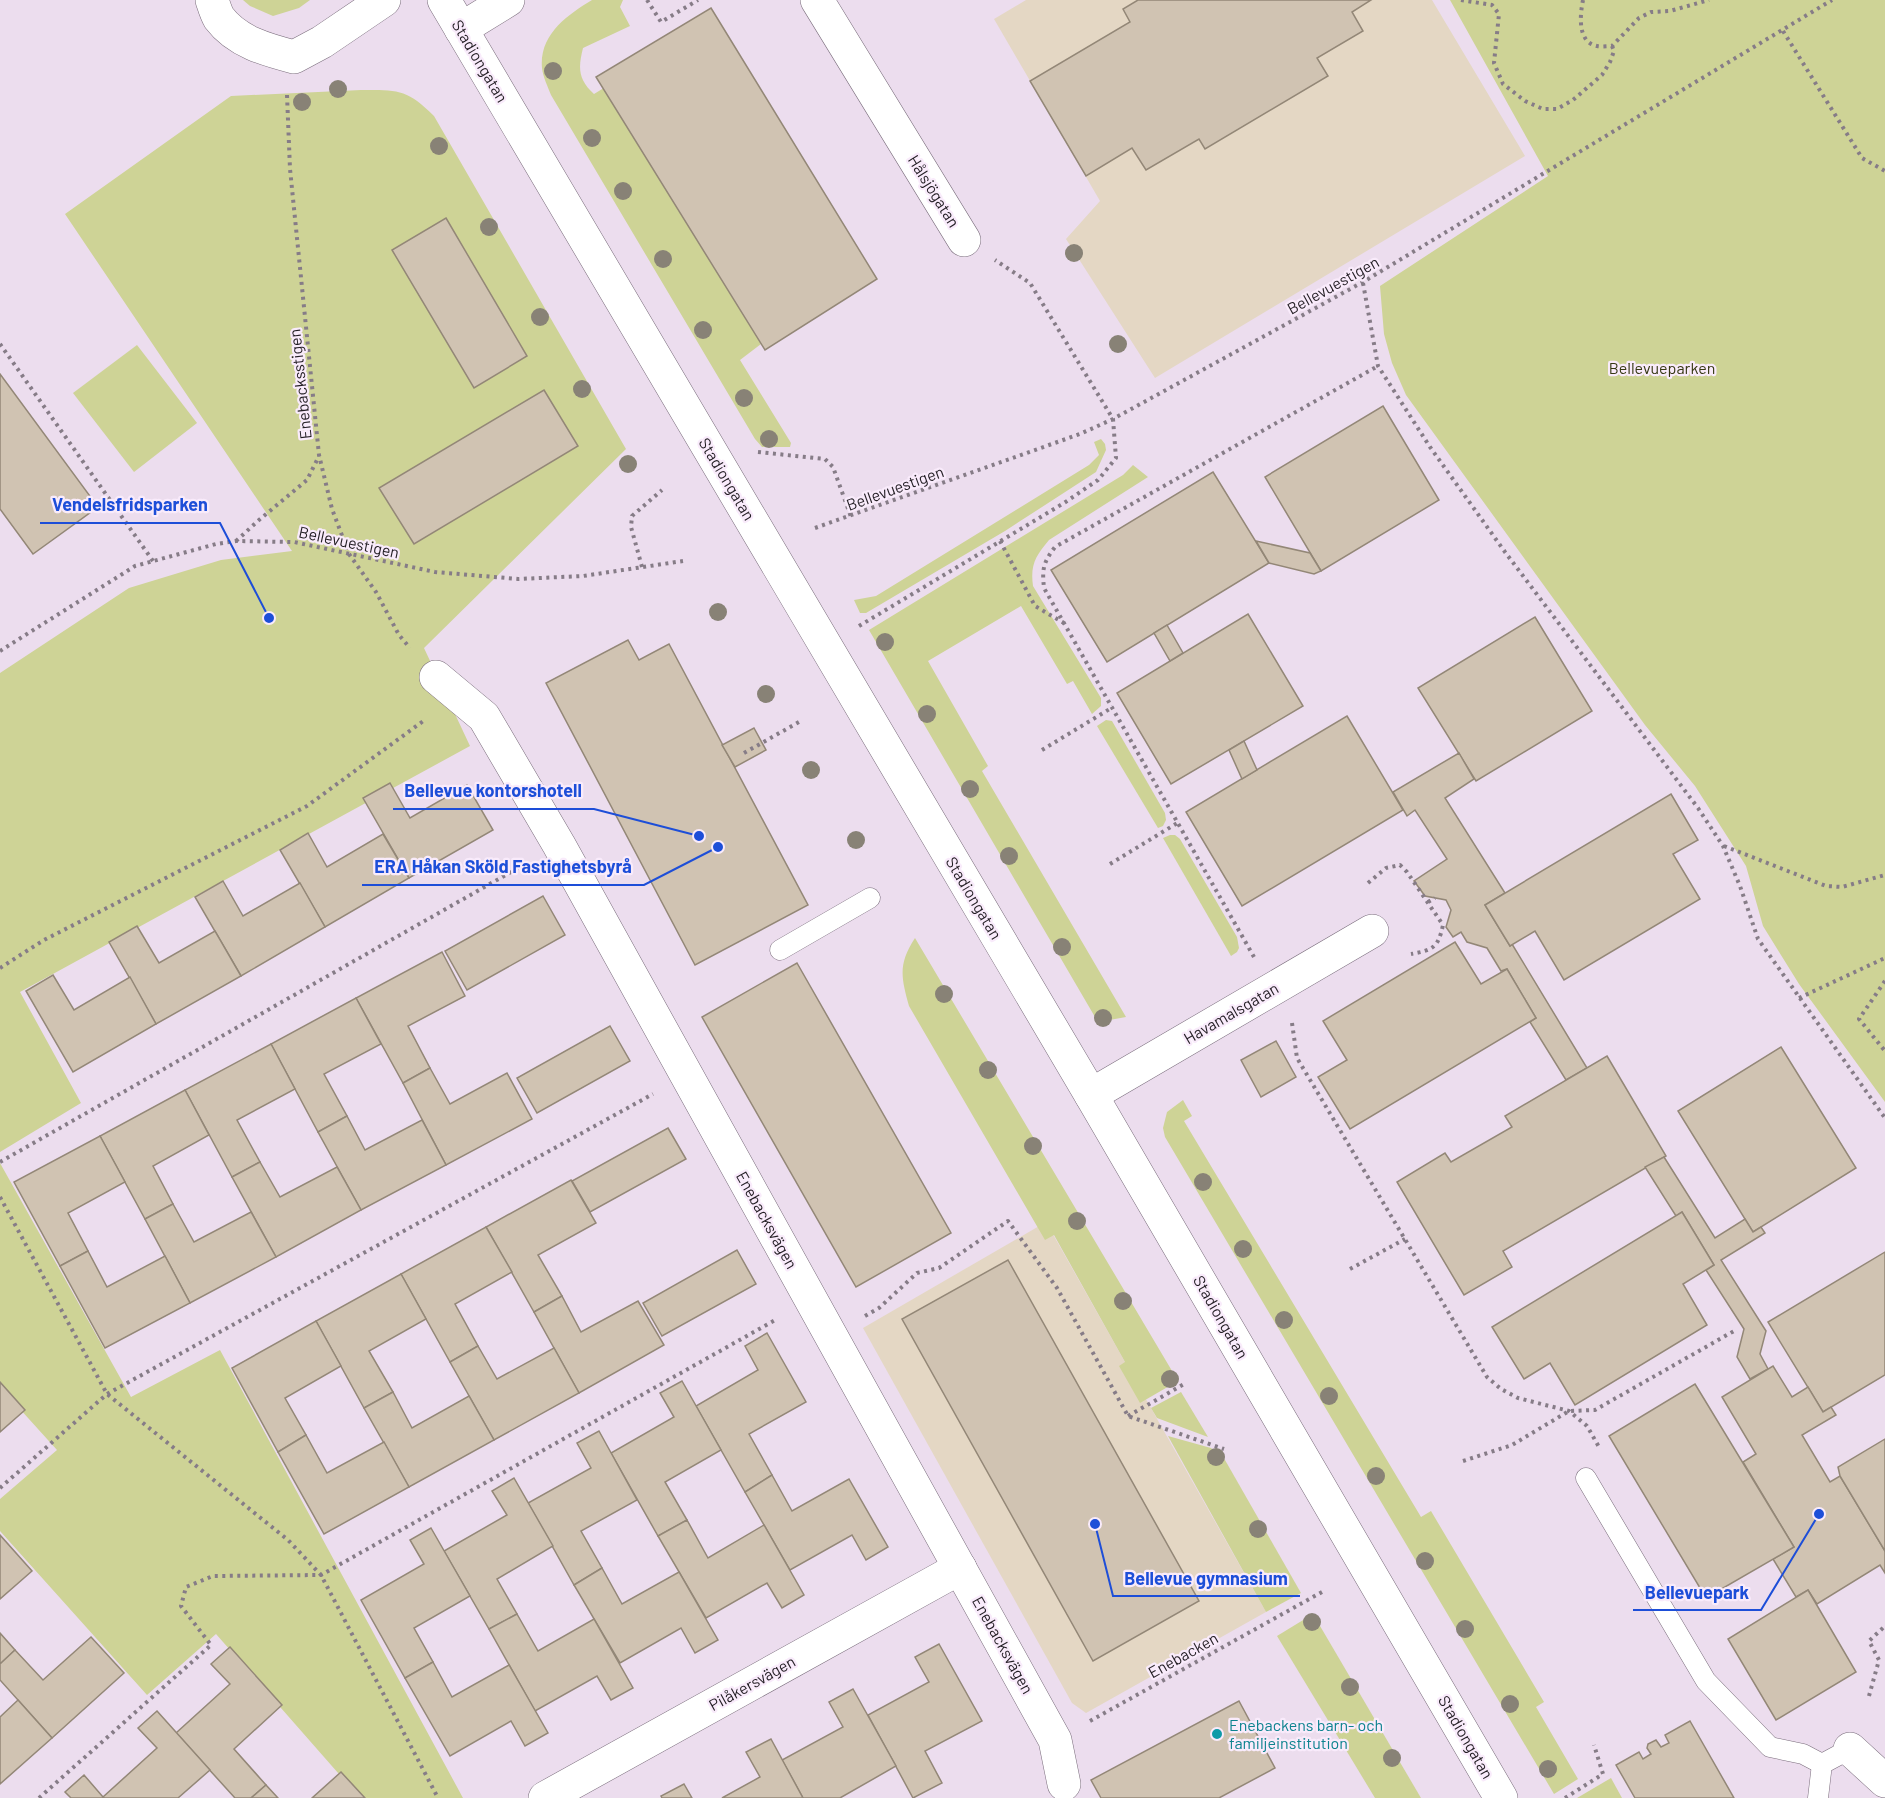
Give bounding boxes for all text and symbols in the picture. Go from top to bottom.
street label: Stadiongatan [448,16,512,105]
street label: Hålsjögatan [905,151,964,230]
street label: Bellevuestigen [1283,252,1382,318]
street label: Enebacksstigen [284,328,315,440]
park label: Bellevueparken [1609,358,1715,377]
street label: Stadiongatan [695,434,759,523]
street label: Bellevuestigen [844,461,946,514]
callout: Vendelsfridsparken [40,487,220,523]
text: Vendelsfridsparken [52,493,208,515]
street label: Bellevuestigen [297,522,401,561]
callout: Bellevue kontorshotell [393,773,594,809]
text: Bellevue kontorshotell [404,779,582,801]
callout: ERA Håkan Sköld Fastighetsbyrå [362,849,644,885]
street label: Stadiongatan [942,853,1006,942]
text: ERA Håkan Sköld Fastighetsbyrå [374,855,632,877]
street label: Havamalsgatan [1180,978,1282,1047]
street label: Enebacksvägen [733,1168,802,1272]
street label: Stadiongatan [1190,1272,1253,1362]
callout: Bellevue gymnasium [1113,1560,1300,1596]
text: Bellevue gymnasium [1124,1567,1288,1589]
callout: Bellevuepark [1633,1574,1761,1610]
text: Bellevuepark [1645,1581,1750,1603]
street label: Enebacksvägen [969,1593,1038,1697]
street label: Enebacken [1145,1628,1221,1681]
street label: Pilåkersvägen [705,1651,798,1714]
street label: Stadiongatan [1435,1692,1498,1782]
place label: Enebackens barn- och familjeinstitution [1229,1715,1383,1752]
marker: Enebackens barn- och familjeinstitution [1210,1727,1224,1741]

